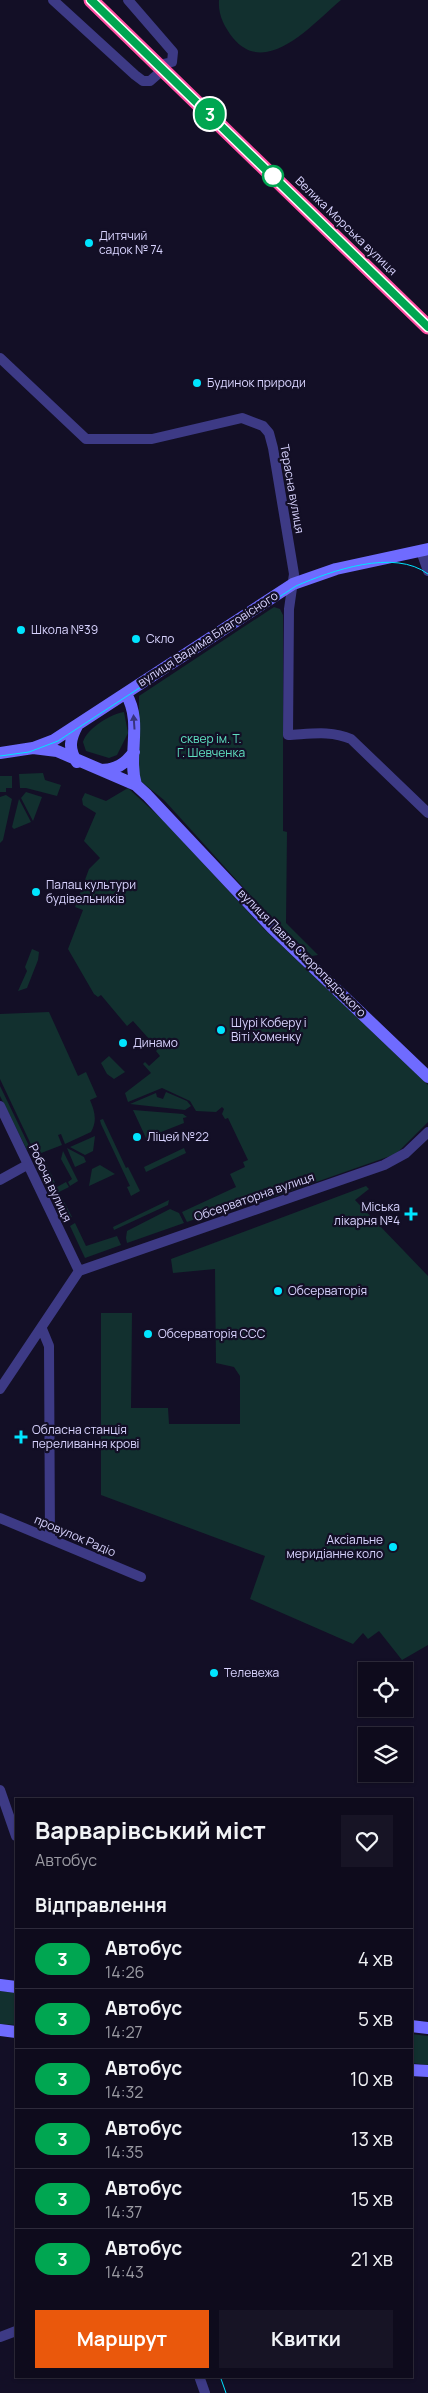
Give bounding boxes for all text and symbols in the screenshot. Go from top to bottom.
line badge: 3 [194,98,226,130]
text: 3 [205,102,215,126]
unlabelled marker [262,165,284,187]
street label: Велика Морська вулиця [292,172,401,279]
place label: Дитячий садок № 74 [99,227,163,258]
marker: Дитячий садок № 74 [83,237,95,249]
place label: Будинок природи [207,374,306,391]
marker: Будинок природи [191,377,203,389]
street label: Терасна вулиця [276,443,309,535]
street label: вулиця Вадима Благовісного [134,587,281,690]
place label: Школа №39 [31,621,98,638]
marker: Школа №39 [15,624,27,636]
place label: Скло [146,630,174,647]
marker: Скло [130,633,142,645]
one-way arrow [129,713,137,729]
park label: сквер ім. Т. Г. Шевченка [177,730,245,761]
place label: Палац культури будівельників [46,876,136,907]
street label: вулиця Павла Скоропадського [234,885,370,1021]
marker: Палац культури будівельників [30,886,42,898]
place label: Шурі Коберу і Віті Хоменку [231,1014,307,1045]
marker: Шурі Коберу і Віті Хоменку [215,1024,227,1036]
place label: Динамо [133,1034,178,1051]
marker: Динамо [117,1037,129,1049]
place label: Ліцей №22 [147,1128,209,1145]
marker: Ліцей №22 [131,1131,143,1143]
street label: Робоча вулиця [25,1141,76,1225]
street label: Обсерваторна вулиця [191,1168,316,1225]
place label: Міська лікарня №4 [334,1198,400,1229]
marker: Міська лікарня №4 [404,1207,418,1221]
place label: Обсерваторія [288,1282,367,1299]
marker: Обсерваторія [272,1285,284,1297]
place label: Обсерваторія ССС [158,1325,266,1342]
marker: Обсерваторія ССС [142,1328,154,1340]
place label: Обласна станція переливання крові [32,1421,139,1452]
marker: Обласна станція переливання крові [14,1430,28,1444]
street label: провулок Радіо [32,1511,119,1560]
place label: Аксіальне меридіанне коло [287,1531,383,1562]
marker: Аксіальне меридіанне коло [387,1541,399,1553]
map controls [358,1662,413,1782]
button: locate [358,1662,413,1717]
place label: Телевежа [224,1664,279,1681]
marker: Телевежа [208,1667,220,1679]
button: layers [358,1727,413,1782]
text: Варварівський міст [35,1813,266,1846]
button: heart [341,1815,393,1867]
text: Автобус [35,1849,97,1871]
text: Відправлення [35,1892,167,1918]
text: Автобус [105,1935,182,1961]
text: 4 хв [358,1946,393,1972]
text: 3 [57,1947,68,1971]
text: 14:26 [105,1961,145,1983]
text: Автобус [105,1995,182,2021]
text: 5 хв [358,2006,393,2032]
text: 3 [57,2007,68,2031]
text: 14:27 [105,2021,143,2043]
text: Автобус [105,2055,182,2081]
text: 10 хв [350,2066,393,2092]
text: 3 [57,2067,68,2091]
text: 14:32 [105,2081,143,2103]
text: Автобус [105,2115,182,2141]
text: 13 хв [351,2126,393,2152]
text: 3 [57,2127,68,2151]
text: 14:35 [105,2141,144,2163]
text: Автобус [105,2175,182,2201]
text: 15 хв [351,2186,393,2212]
text: 3 [57,2187,68,2211]
text: 14:37 [105,2201,142,2223]
text: Автобус [105,2235,182,2261]
text: 21 хв [351,2246,393,2272]
text: 3 [57,2247,68,2271]
text: 14:43 [105,2261,144,2283]
button: Маршрут [35,2310,209,2368]
button: Квитки [219,2310,393,2368]

